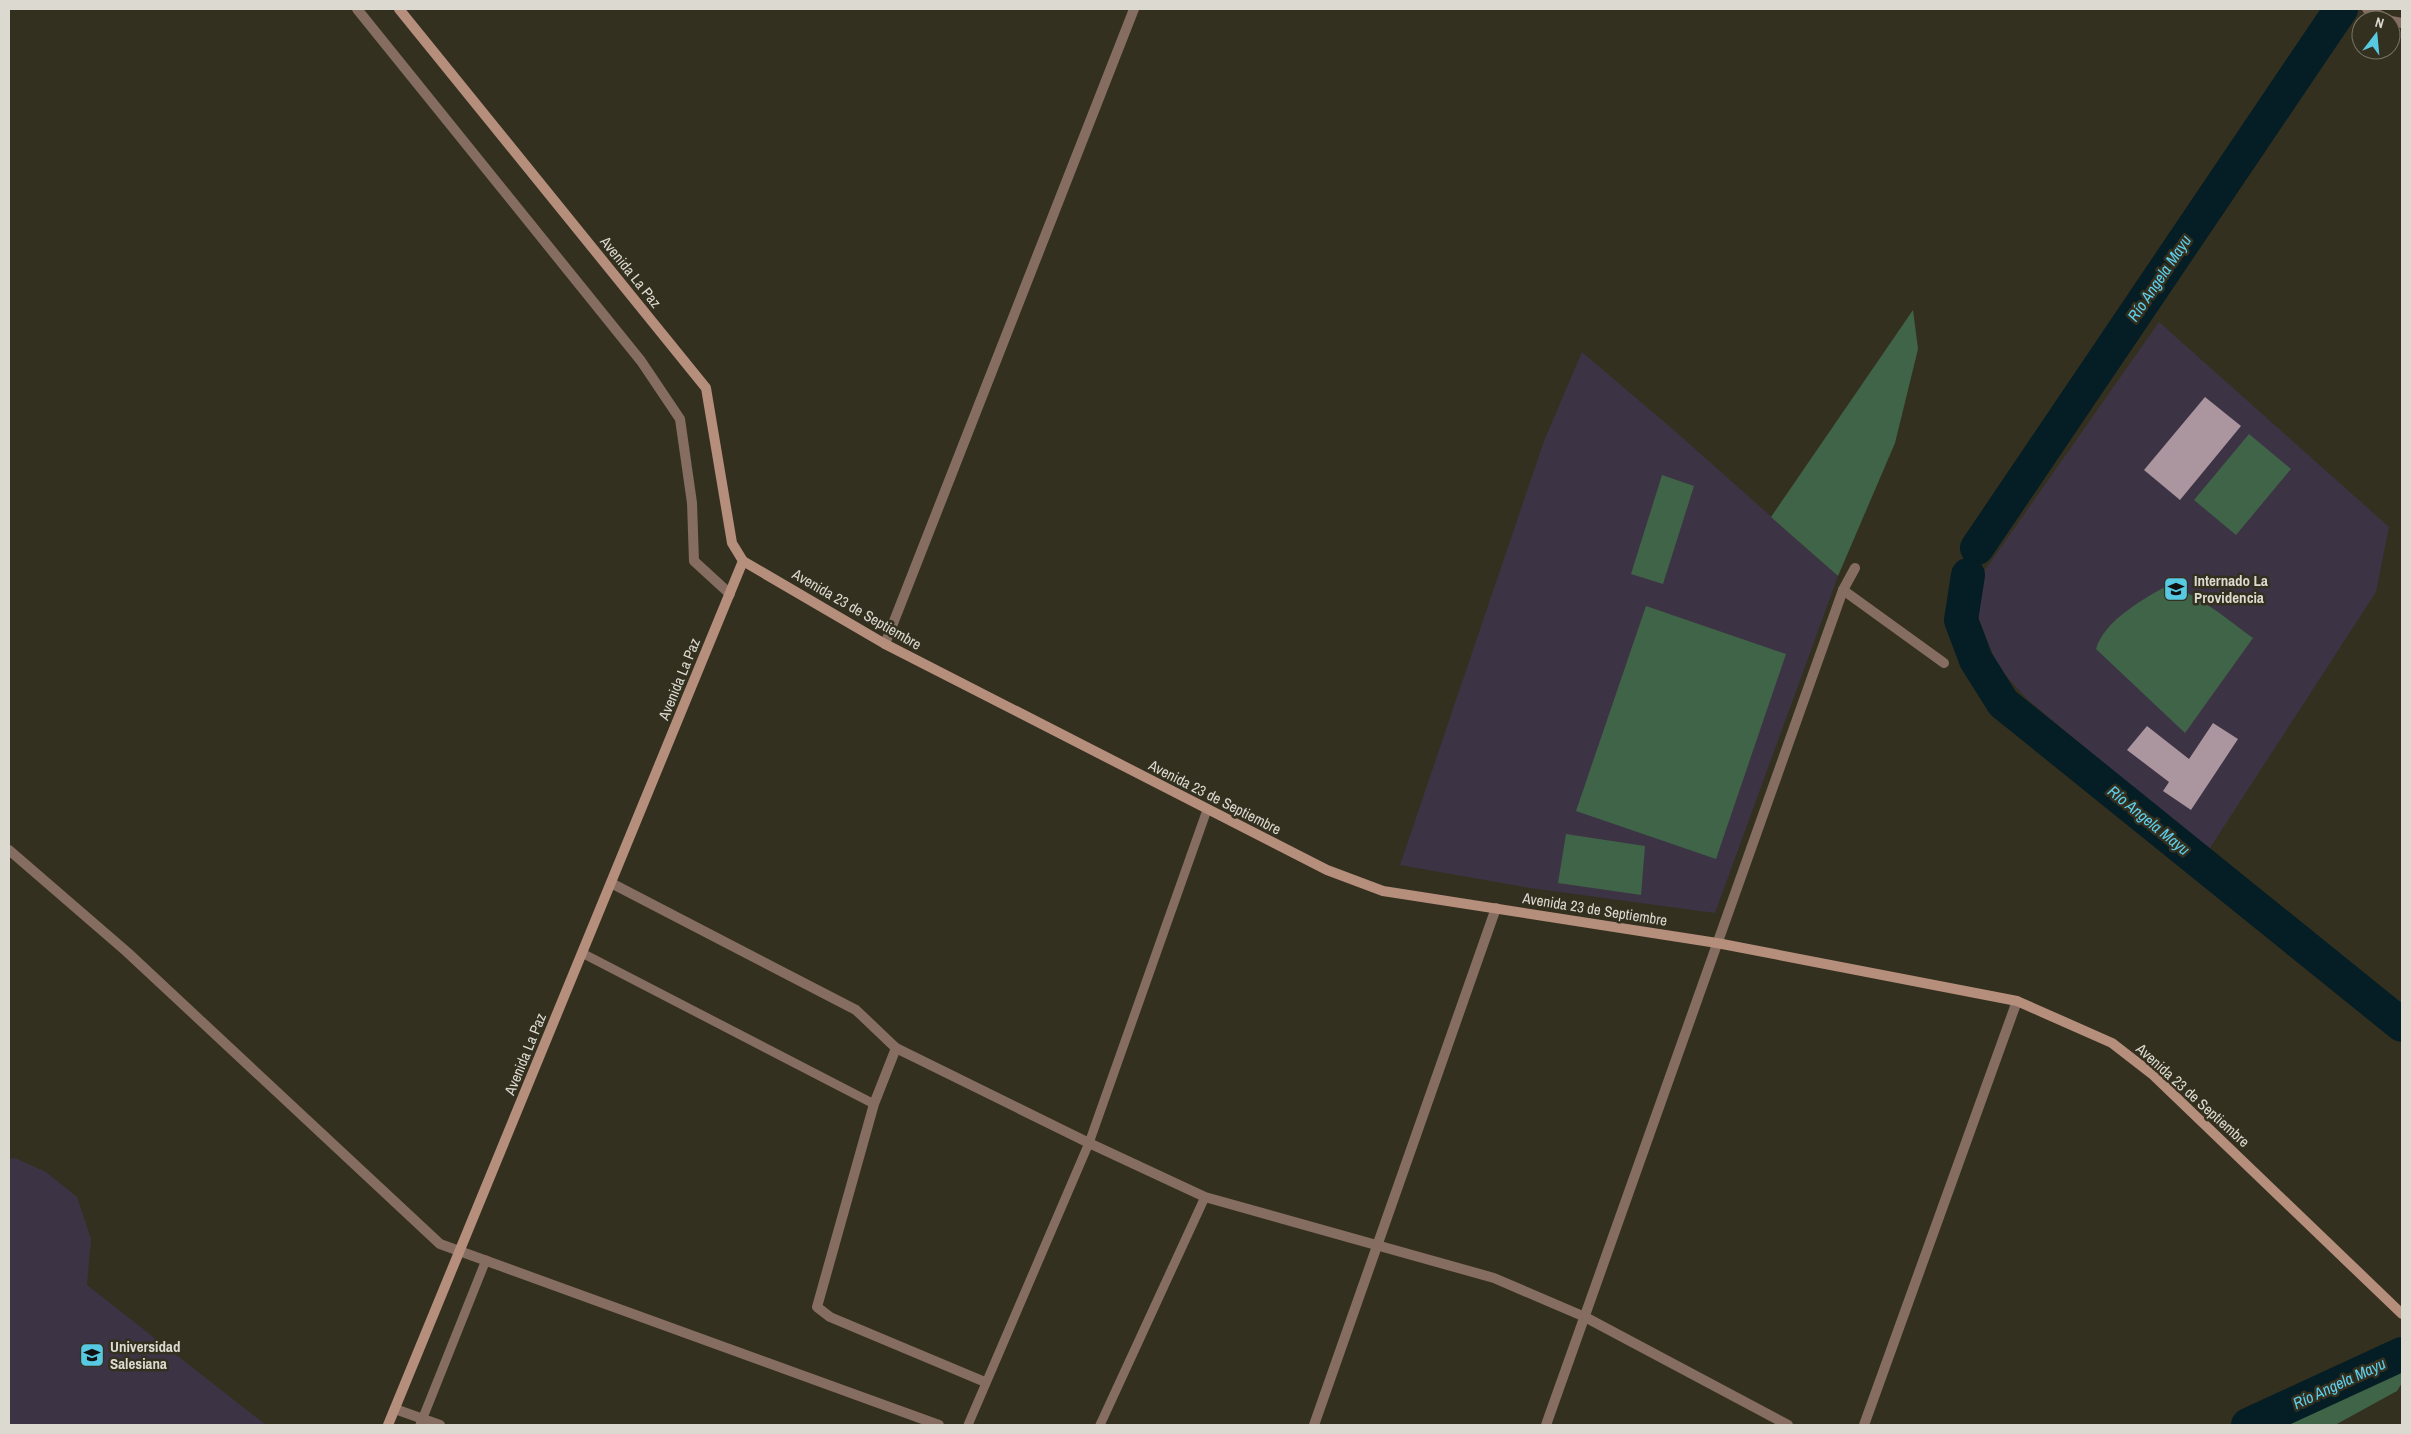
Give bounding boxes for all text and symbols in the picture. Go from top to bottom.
north arrow [2351,10,2401,60]
text: N [2373,13,2386,32]
water label: Río Angela Mayu [2122,230,2196,326]
street label: Avenida La Paz [595,231,666,312]
street label: Avenida 23 de Septiembre [788,563,926,655]
place label: Internado La Providencia [2194,570,2268,608]
school or university icon: Internado La Providencia [2163,576,2189,602]
street label: Avenida La Paz [653,635,705,724]
street label: Avenida 23 de Septiembre [1144,754,1285,840]
water label: Río Angela Mayu [2103,780,2195,860]
street label: Avenida 23 de Septiembre [1520,887,1669,931]
street label: Avenida La Paz [499,1010,551,1099]
street label: Avenida 23 de Septiembre [2131,1038,2254,1152]
place label: Universidad Salesiana [110,1336,180,1374]
school or university icon: Universidad Salesiana [79,1342,105,1368]
water label: Río Angela Mayu [2289,1352,2389,1414]

